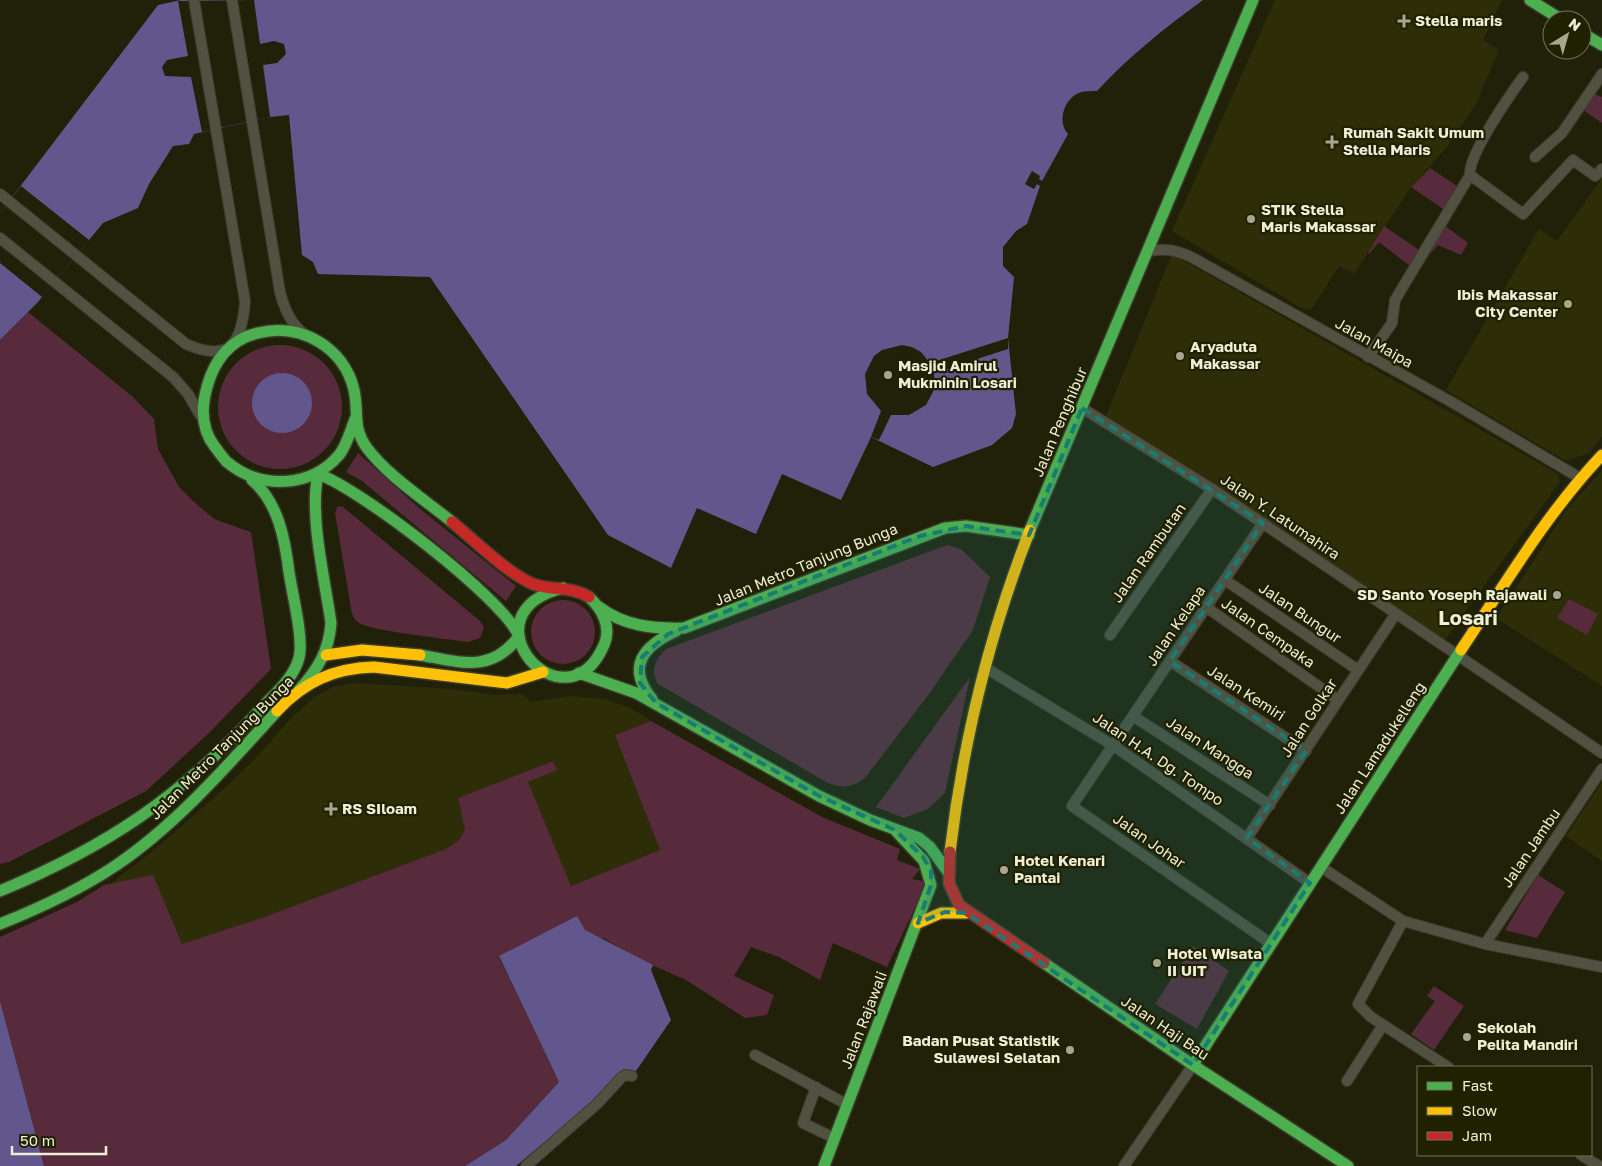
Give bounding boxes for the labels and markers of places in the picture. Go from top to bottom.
place label: Stella maris [1415,11,1502,29]
marker: Stella maris [1397,14,1411,28]
place label: Rumah Sakit Umum Stella Maris [1343,123,1484,158]
marker: Rumah Sakit Umum Stella Maris [1325,135,1339,149]
place label: STIK Stella Maris Makassar [1261,200,1376,235]
marker: STIK Stella Maris Makassar [1245,213,1257,225]
place label: Ibis Makassar City Center [1457,285,1558,320]
marker: Ibis Makassar City Center [1562,298,1574,310]
place label: Aryaduta Makassar [1190,337,1261,372]
marker: Aryaduta Makassar [1174,350,1186,362]
place label: Masjid Amirul Mukminin Losari [898,356,1017,391]
marker: Masjid Amirul Mukminin Losari [882,369,894,381]
place label: SD Santo Yoseph Rajawali [1357,585,1547,603]
marker: SD Santo Yoseph Rajawali [1551,589,1563,601]
place label: RS SIloam [342,799,417,817]
marker: RS SIloam [324,802,338,816]
place label: Hotel Kenari Pantai [1014,851,1105,886]
marker: Hotel Kenari Pantai [998,864,1010,876]
place label: Hotel Wisata II UIT [1167,944,1262,979]
marker: Hotel Wisata II UIT [1151,957,1163,969]
place label: Sekolah Pelita Mandiri [1477,1018,1578,1053]
place label: Badan Pusat Statistik Sulawesi Selatan [902,1031,1060,1066]
marker: Sekolah Pelita Mandiri [1461,1031,1473,1043]
marker: Badan Pusat Statistik Sulawesi Selatan [1064,1044,1076,1056]

